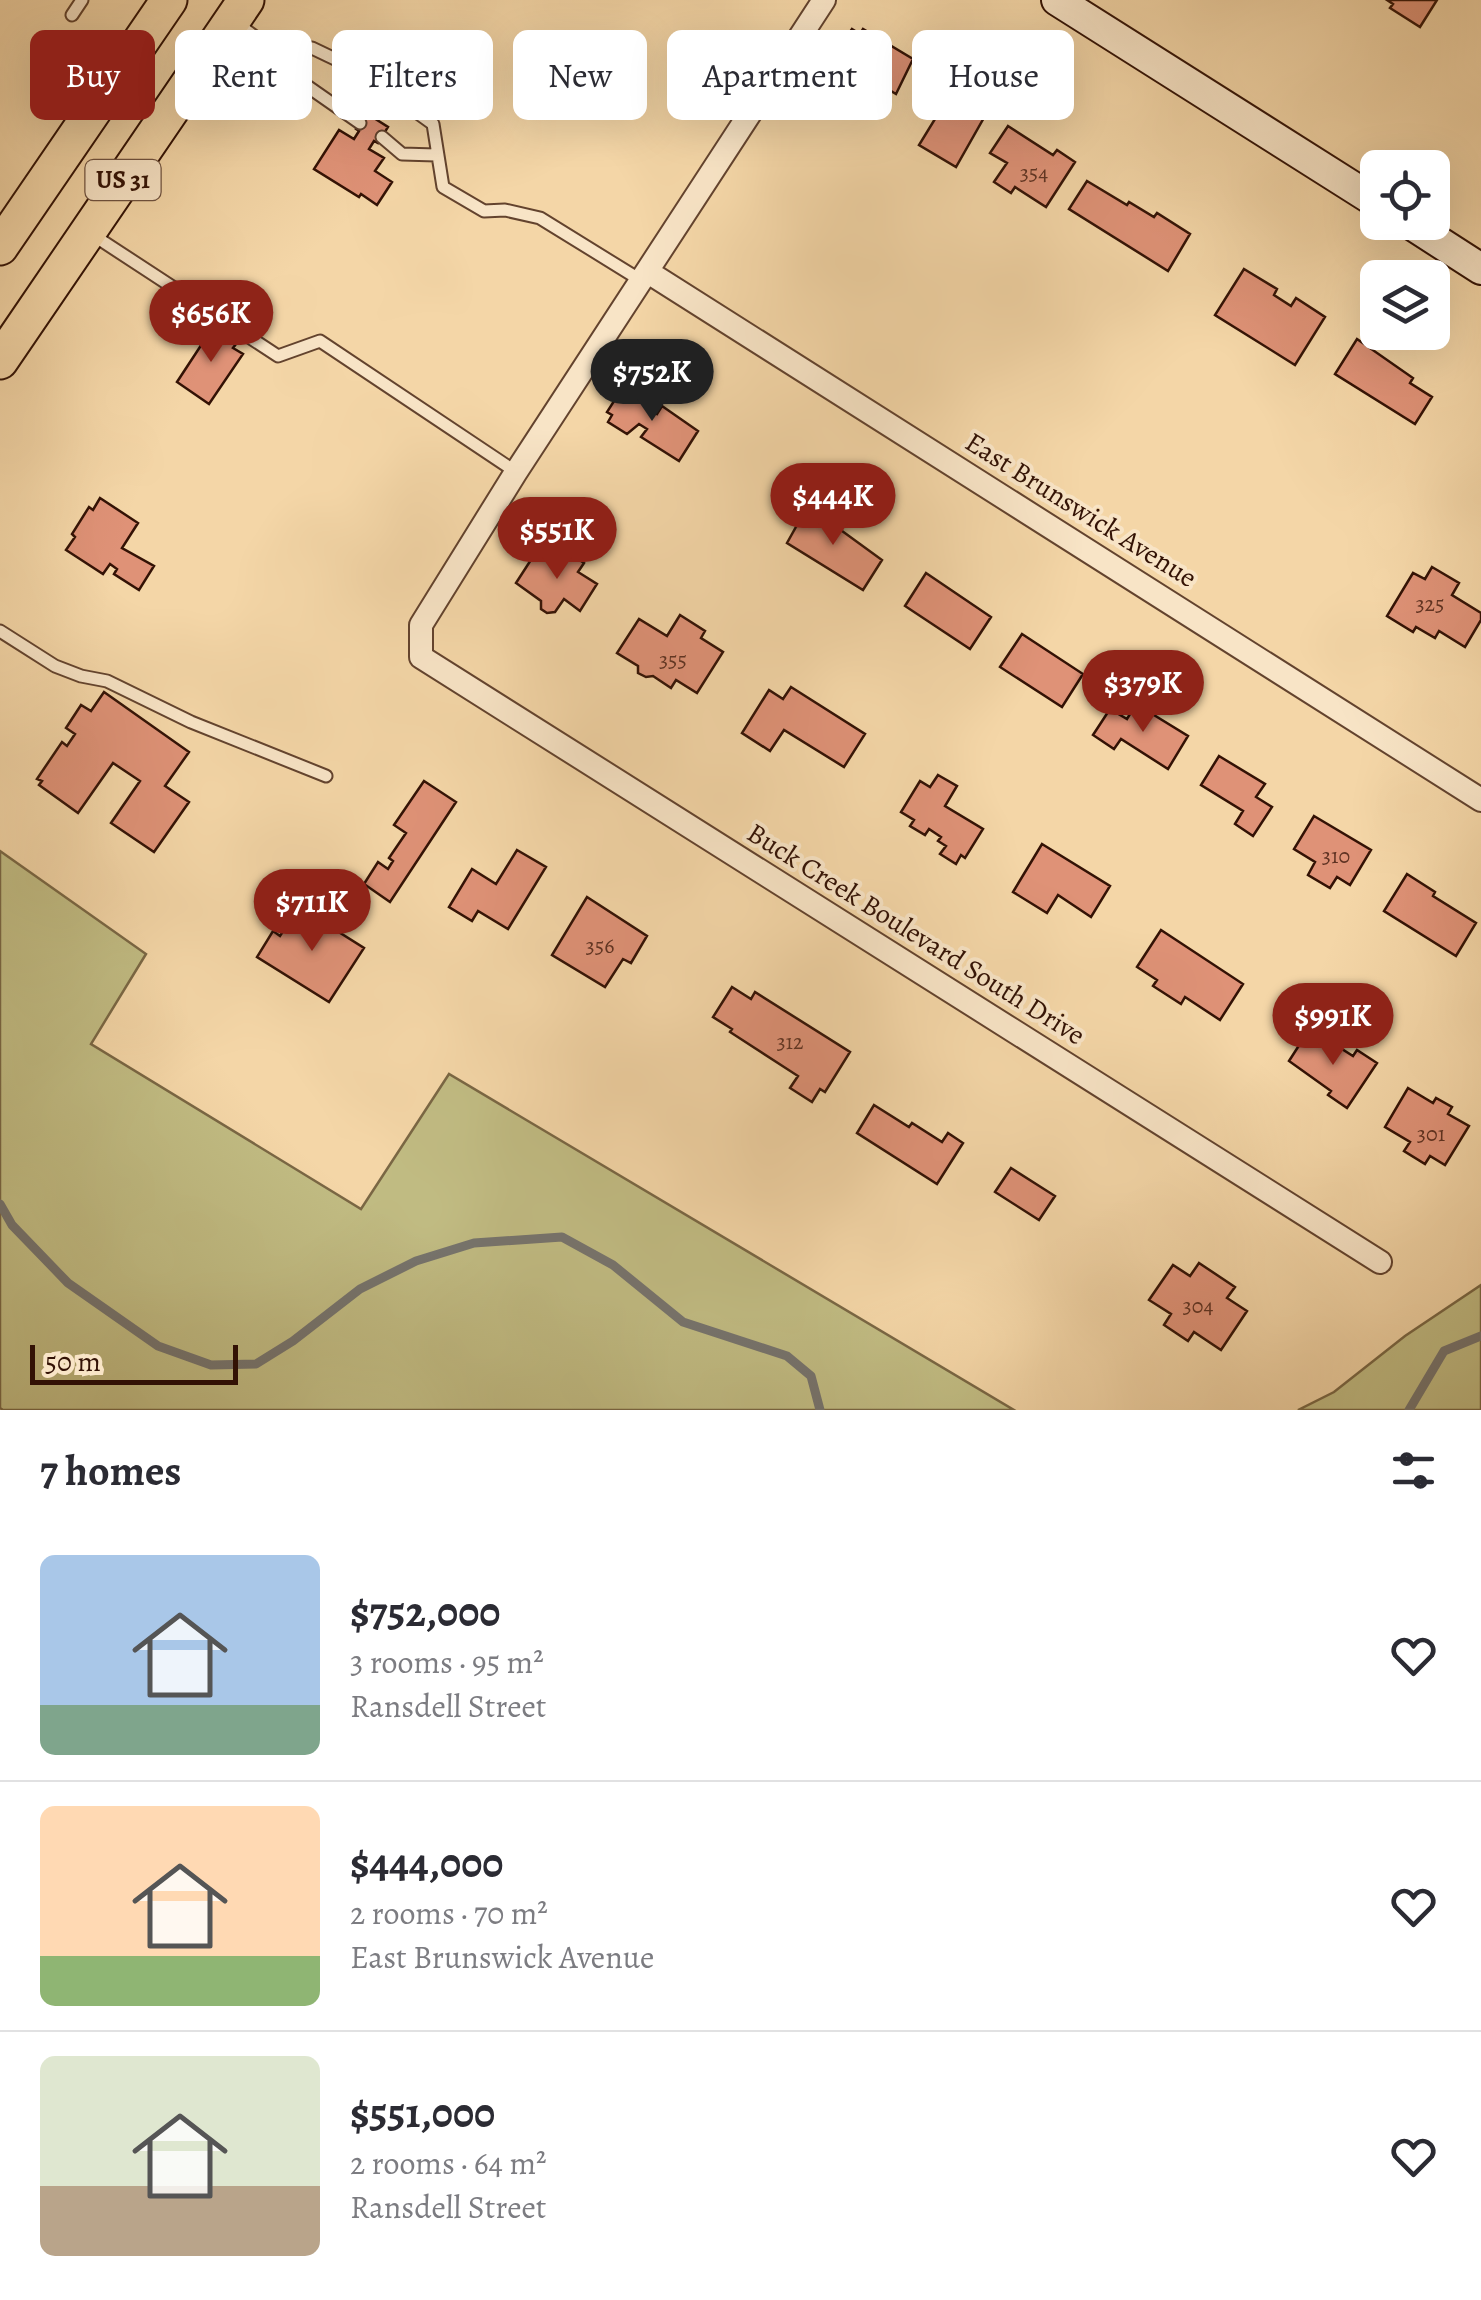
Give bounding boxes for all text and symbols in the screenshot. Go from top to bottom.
chip: Buy [30,30,155,120]
chip: Rent [175,30,312,120]
chip: Filters [332,30,493,120]
chip: New [513,30,647,120]
chip: Apartment [667,30,892,120]
chip: House [912,30,1074,120]
map controls [1360,150,1450,350]
button: locate [1360,150,1450,240]
house number: 354 [1020,158,1048,188]
road number: US 31 [86,160,160,200]
button: layers [1360,260,1450,350]
pin: $656K [141,280,281,365]
text: $656K [171,290,251,334]
pin: $752K [582,339,722,424]
text: $752K [613,349,691,393]
street label: East Brunswick Avenue [958,423,1204,597]
pin: $444K [763,463,903,548]
text: $444K [792,473,874,517]
pin: $551K [487,497,627,582]
text: $551K [520,507,594,551]
house number: 325 [1415,589,1445,619]
house number: 355 [659,645,687,675]
pin: $379K [1073,650,1213,735]
text: $379K [1104,660,1182,704]
street label: Buck Creek Boulevard South Drive [740,814,1092,1054]
house number: 310 [1322,841,1350,871]
pin: $711K [242,869,382,954]
text: $711K [276,879,348,923]
house number: 356 [586,931,614,961]
pin: $991K [1263,983,1403,1068]
text: $991K [1294,993,1372,1037]
house number: 312 [776,1027,804,1057]
house number: 301 [1417,1119,1445,1149]
house number: 304 [1183,1291,1213,1321]
scale bar [30,1340,238,1384]
text: 50 m [45,1343,101,1381]
text: 7 homes [40,1442,181,1499]
icon: filters [1386,1443,1441,1498]
text: $752,000 [350,1583,500,1640]
icon: home [120,1595,240,1715]
icon: heart [1386,1628,1441,1683]
text: 3 rooms · 95 m² [350,1640,544,1684]
text: Ransdell Street [350,1684,546,1728]
text: $444,000 [350,1834,503,1891]
icon: home [120,1846,240,1966]
icon: heart [1386,1879,1441,1934]
text: 2 rooms · 70 m² [350,1891,548,1935]
text: East Brunswick Avenue [350,1935,654,1979]
text: $551,000 [350,2084,495,2141]
icon: home [120,2096,240,2216]
icon: heart [1386,2129,1441,2184]
text: 2 rooms · 64 m² [350,2141,547,2185]
text: Ransdell Street [350,2185,546,2229]

